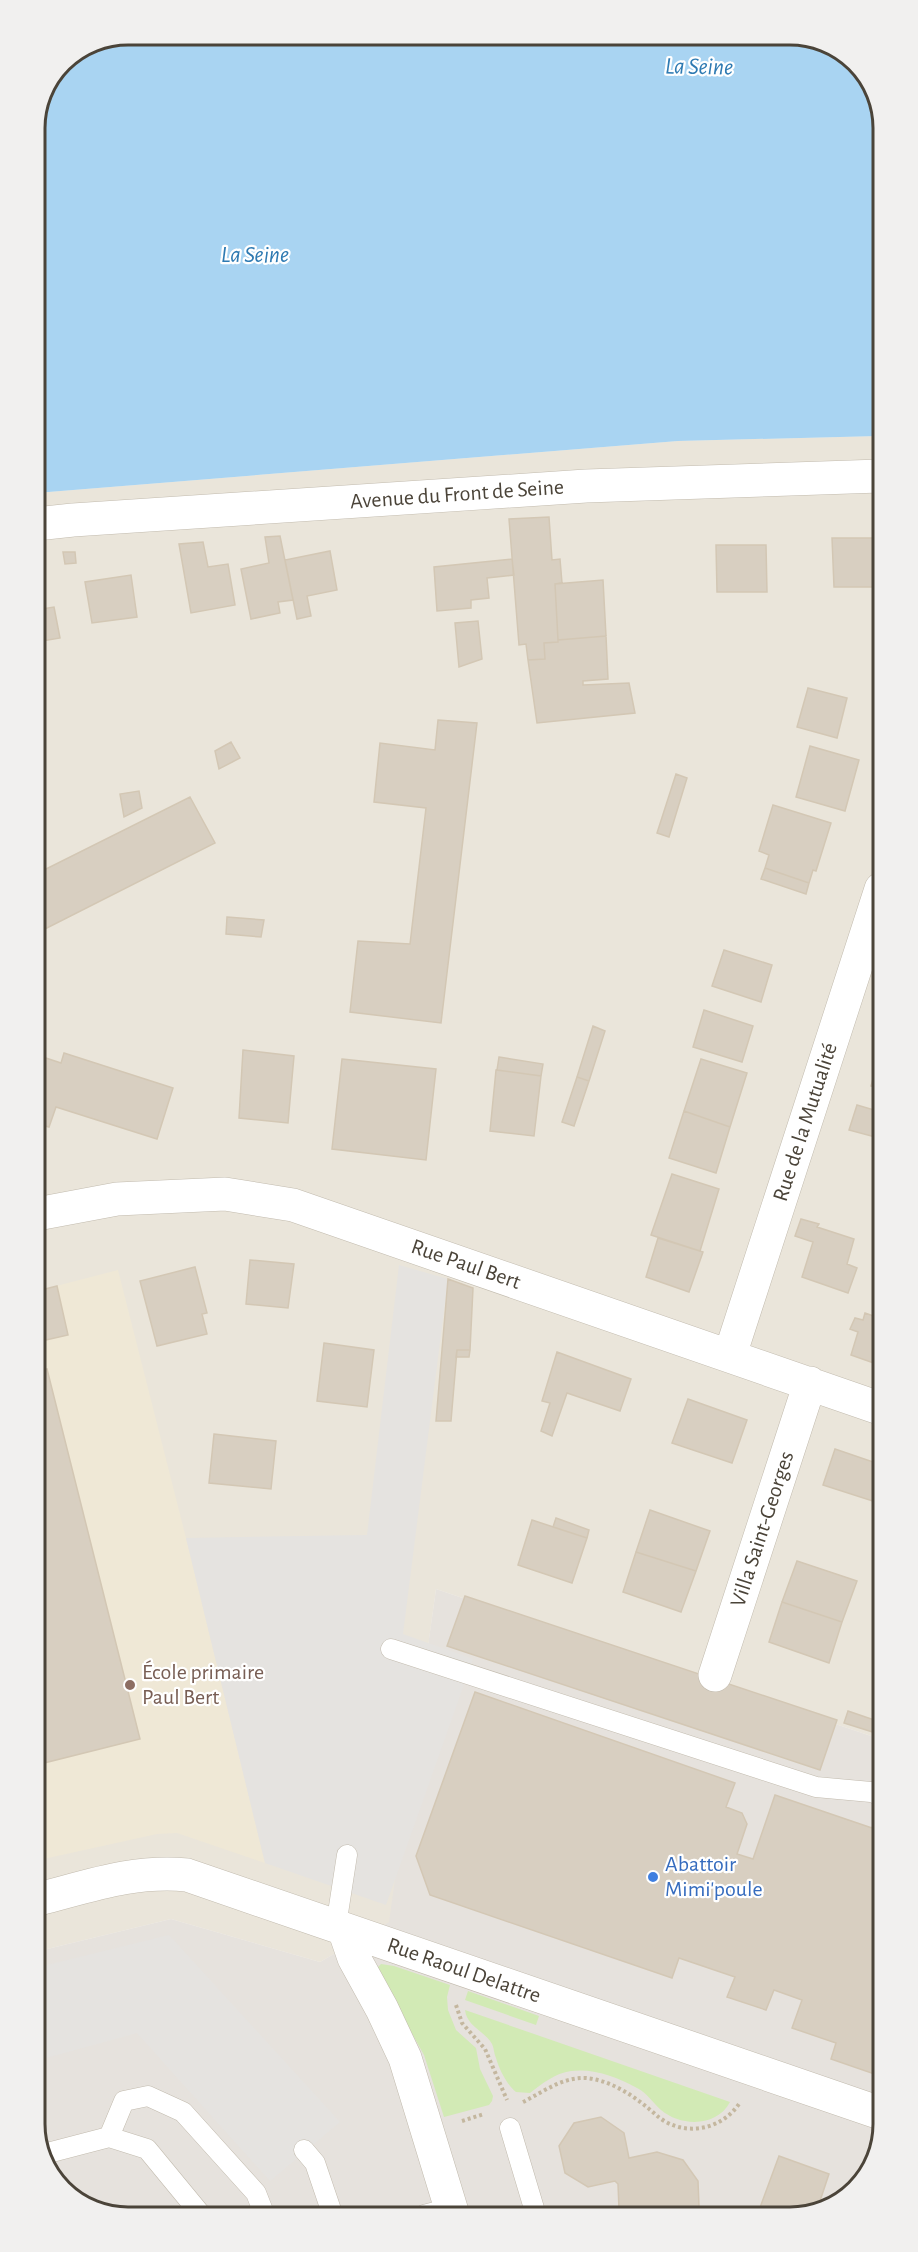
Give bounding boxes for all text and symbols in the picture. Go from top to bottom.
water label: La Seine [665,54,733,80]
water label: La Seine [221,243,289,267]
street label: Avenue du Front de Seine [349,476,565,512]
street label: Rue de la Mutualité [769,1040,841,1204]
street label: Rue Paul Bert [409,1235,523,1293]
street label: Villa Saint-Georges [726,1448,798,1610]
place label: École primaire Paul Bert [142,1660,264,1708]
marker: École primaire Paul Bert [123,1678,137,1692]
place label: Abattoir Mimi'poule [665,1853,763,1900]
marker: Abattoir Mimi'poule [646,1870,660,1884]
street label: Rue Raoul Delattre [384,1933,544,2007]

